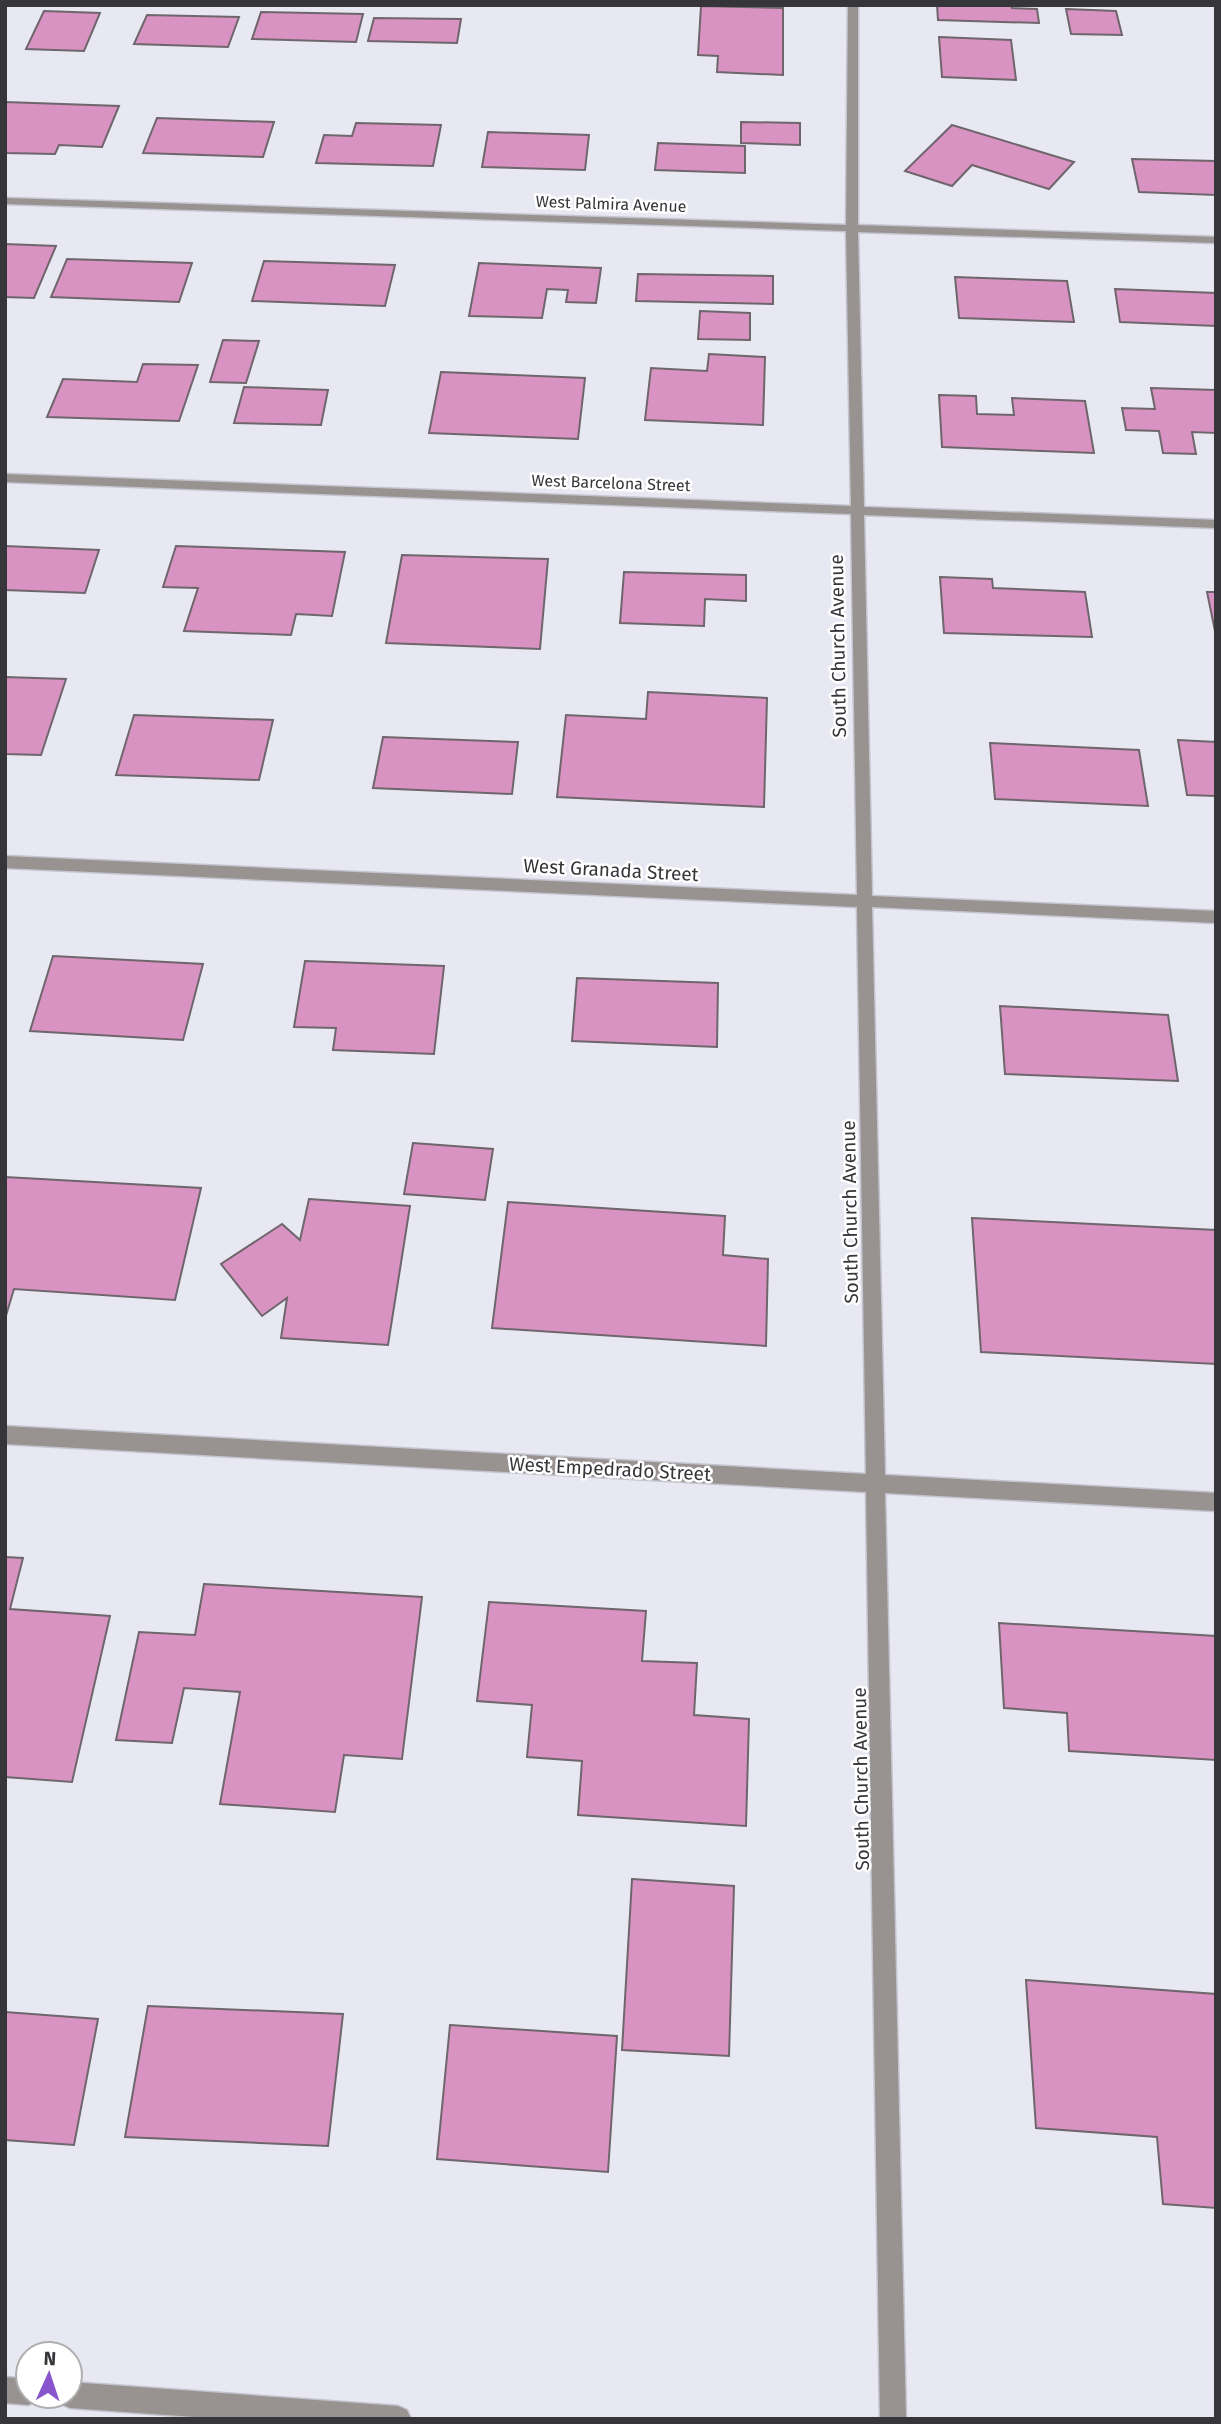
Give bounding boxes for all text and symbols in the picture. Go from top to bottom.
street label: West Palmira Avenue [535,192,687,216]
street label: West Barcelona Street [531,471,691,495]
street label: South Church Avenue [825,554,851,738]
street label: West Granada Street [523,854,699,886]
street label: South Church Avenue [837,1120,863,1304]
street label: West Empedrado Street [509,1452,712,1486]
street label: South Church Avenue [848,1687,874,1871]
north arrow [14,2340,84,2410]
text: N [43,2347,57,2370]

